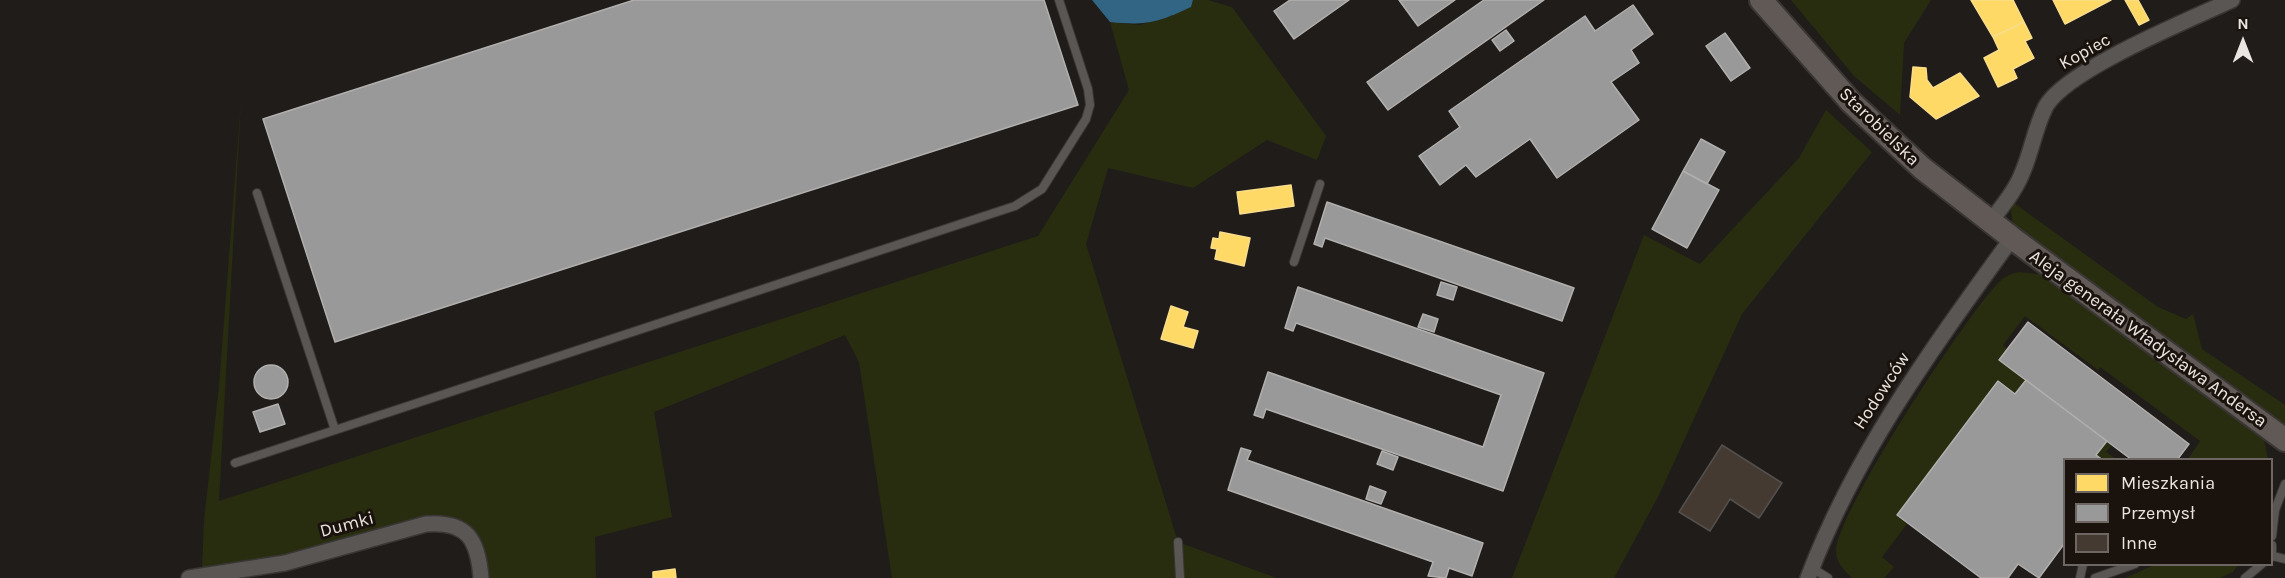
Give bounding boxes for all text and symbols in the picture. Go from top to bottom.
north arrow [2213,12,2273,72]
text: N [2237,14,2249,33]
street label: Kopiec [2056,29,2114,75]
street label: Starobielska [1834,83,1924,171]
street label: Aleja generała Władysława Andersa [2025,246,2271,432]
street label: Hodowców [1849,348,1915,434]
legend [2063,458,2273,566]
text: Mieszkania [2121,472,2215,494]
text: Przemysł [2121,502,2195,524]
street label: Dumki [318,507,376,543]
text: Inne [2121,532,2157,554]

